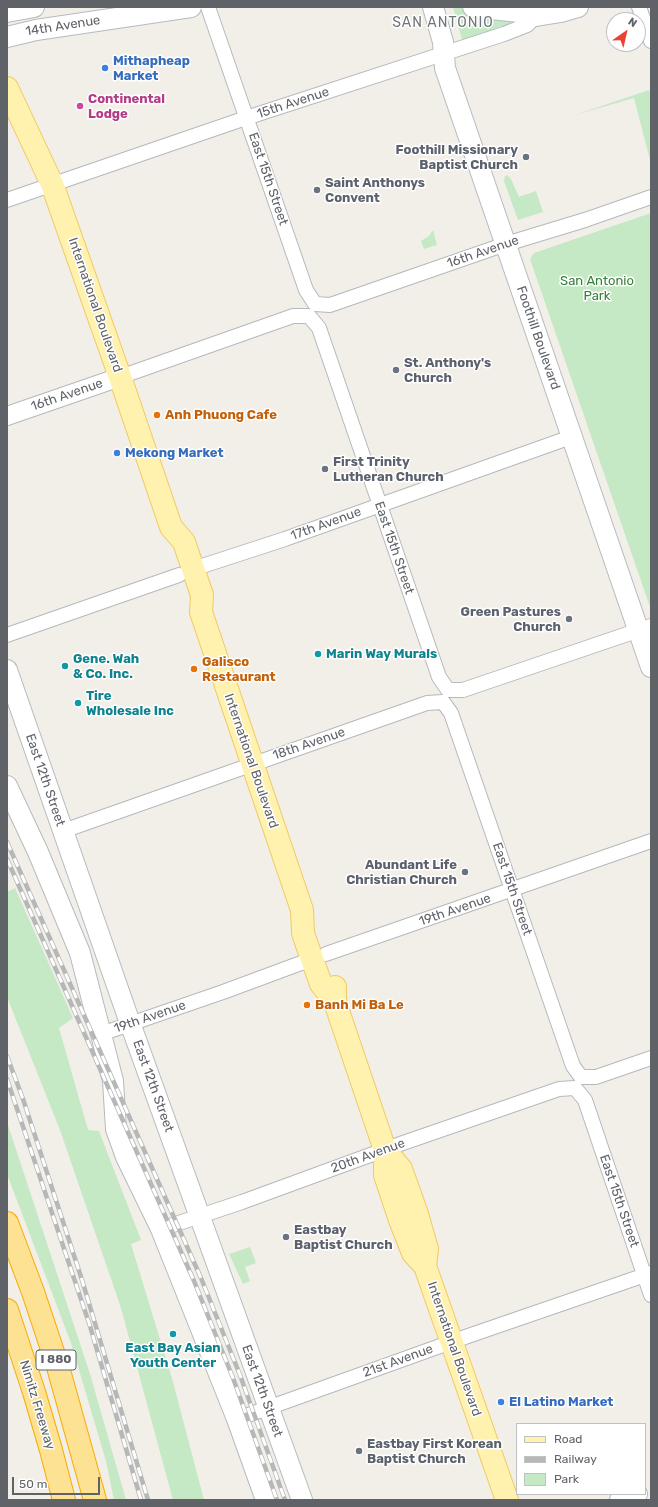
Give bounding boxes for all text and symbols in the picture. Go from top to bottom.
street label: 14th Avenue [25,12,101,40]
north arrow [606,12,646,52]
district label: SAN ANTONIO [392,15,494,31]
text: N [626,15,639,30]
place label: Mithapheap Market [113,53,190,84]
marker: Mithapheap Market [100,63,110,73]
street label: 15th Avenue [255,84,331,122]
place label: Continental Lodge [88,91,165,122]
marker: Continental Lodge [75,101,85,111]
street label: East 15th Street [245,131,291,227]
place label: Foothill Missionary Baptist Church [396,142,518,173]
marker: Foothill Missionary Baptist Church [521,152,531,162]
place label: Saint Anthonys Convent [325,175,425,206]
marker: Saint Anthonys Convent [312,185,322,195]
street label: 16th Avenue [445,232,521,272]
street label: International Boulevard [65,236,125,374]
park label: San Antonio Park [560,273,634,304]
street label: Foothill Boulevard [513,284,563,392]
place label: St. Anthony's Church [404,355,491,386]
marker: St. Anthony's Church [391,365,401,375]
street label: 16th Avenue [29,375,105,415]
place label: Anh Phuong Cafe [165,407,277,423]
marker: Anh Phuong Cafe [152,410,162,420]
place label: Mekong Market [125,445,224,461]
marker: Mekong Market [112,448,122,458]
place label: First Trinity Lutheran Church [333,454,444,485]
marker: First Trinity Lutheran Church [320,464,330,474]
street label: East 15th Street [371,500,417,596]
street label: 17th Avenue [289,504,363,544]
place label: Green Pastures Church [461,604,561,635]
marker: Green Pastures Church [564,614,574,624]
place label: Marin Way Murals [326,646,437,662]
marker: Marin Way Murals [313,649,323,659]
place label: Gene. Wah & Co. Inc. [73,651,139,682]
place label: Galisco Restaurant [202,654,276,685]
marker: Gene. Wah & Co. Inc. [60,661,70,671]
marker: Galisco Restaurant [189,664,199,674]
place label: Tire Wholesale Inc [86,688,174,719]
street label: International Boulevard [221,692,281,830]
marker: Tire Wholesale Inc [73,698,83,708]
street label: 18th Avenue [271,724,347,764]
street label: East 12th Street [22,732,68,828]
street label: East 15th Street [489,841,535,937]
place label: Abundant Life Christian Church [346,857,457,888]
marker: Abundant Life Christian Church [460,867,470,877]
street label: 19th Avenue [417,890,493,930]
street label: 19th Avenue [112,997,188,1037]
place label: Banh Mi Ba Le [315,997,404,1013]
marker: Banh Mi Ba Le [302,1000,312,1010]
street label: East 12th Street [129,1038,177,1134]
street label: 20th Avenue [329,1135,407,1177]
street label: East 15th Street [596,1153,642,1249]
place label: Eastbay Baptist Church [294,1222,393,1253]
marker: Eastbay Baptist Church [281,1232,291,1242]
street label: International Boulevard [424,1280,484,1418]
marker: East Bay Asian Youth Center [168,1329,178,1339]
place label: East Bay Asian Youth Center [125,1340,221,1371]
street label: 21st Avenue [361,1341,435,1381]
street label: East 12th Street [238,1343,286,1439]
road number: I 880 [36,1350,76,1370]
street label: Nimitz Freeway [16,1358,58,1452]
place label: El Latino Market [509,1394,613,1410]
marker: El Latino Market [496,1397,506,1407]
legend [516,1423,646,1495]
text: Road [554,1432,582,1446]
place label: Eastbay First Korean Baptist Church [367,1436,502,1467]
marker: Eastbay First Korean Baptist Church [354,1446,364,1456]
text: Railway [554,1452,597,1466]
scale bar [14,1469,102,1495]
text: Park [554,1472,579,1486]
text: 50 m [19,1477,47,1491]

